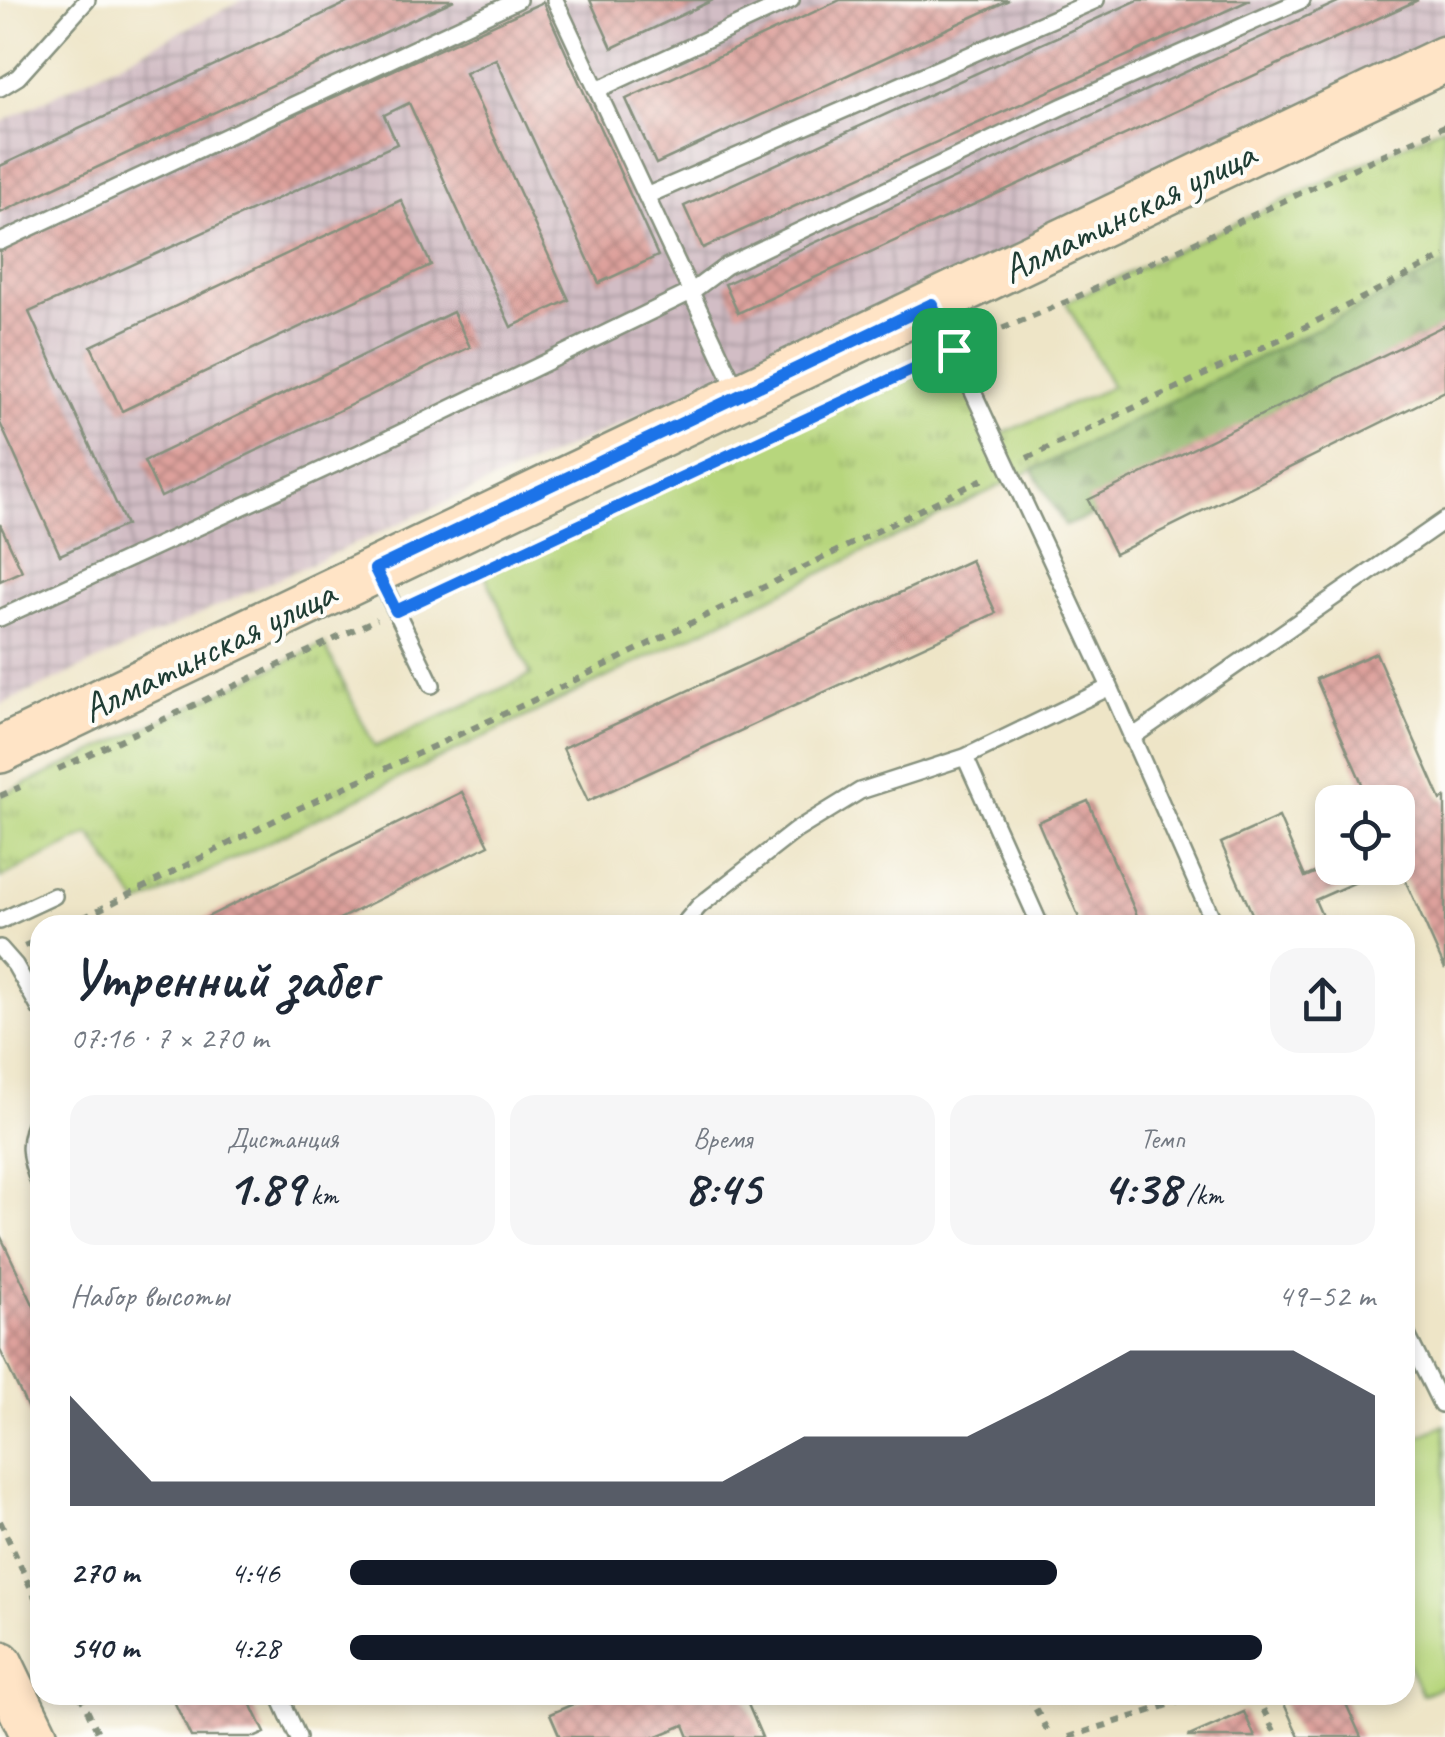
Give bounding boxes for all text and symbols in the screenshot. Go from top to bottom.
street label: Алматинская улица [994,128,1266,295]
pin [912,308,997,393]
icon: arrive [927,323,982,378]
street label: Алматинская улица [74,567,346,734]
map controls [1315,785,1415,885]
button: locate [1315,785,1415,885]
text: Утренний забег [70,944,377,1014]
button: share [1270,948,1375,1053]
text: 07:16 · 7 × 270 m [70,1017,268,1058]
text: Дистанция [227,1121,338,1156]
text: Время [693,1121,752,1156]
text: Темп [1140,1121,1185,1156]
text: 1.89 [227,1156,304,1219]
text: 8:45 [684,1156,761,1219]
text: 4:38 [1102,1156,1180,1219]
text: km [304,1177,338,1212]
text: /km [1180,1177,1223,1212]
text: Набор высоты [70,1275,229,1316]
text: 49–52 m [1277,1275,1375,1316]
text: 270 m [70,1552,139,1593]
text: 4:46 [230,1552,280,1593]
text: 540 m [70,1627,139,1668]
text: 4:28 [230,1627,280,1668]

